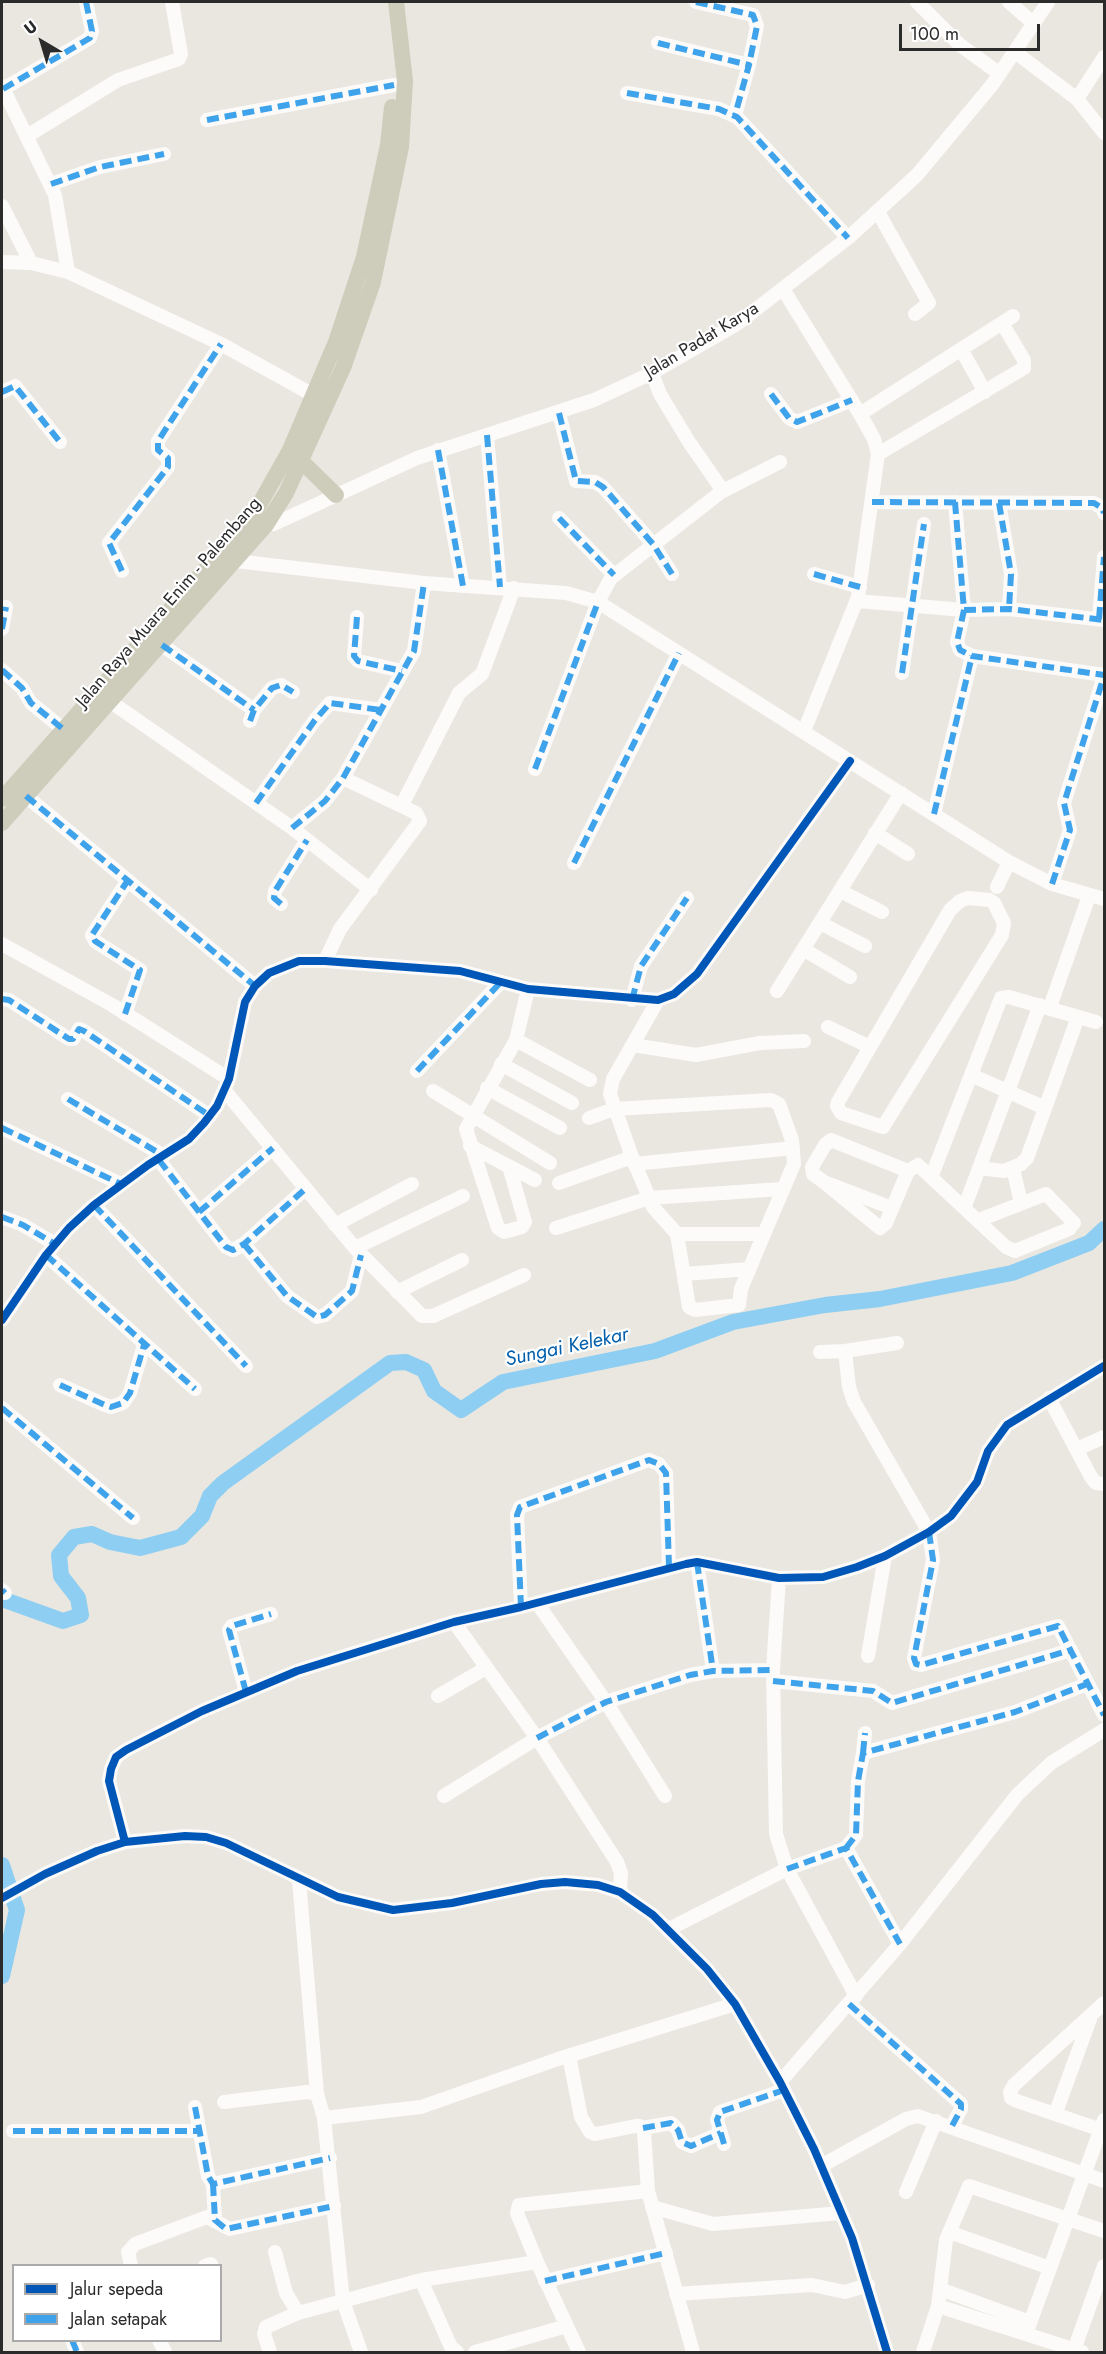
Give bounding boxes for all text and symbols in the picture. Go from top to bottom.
north arrow [12,12,72,72]
scale bar [902,12,1043,50]
text: U [19,15,42,40]
text: 100 m [910,21,959,47]
street label: Jalan Padat Karya [641,298,763,384]
street label: Jalan Raya Muara Enim - Palembang [72,494,266,712]
water label: Sungai Kelekar [503,1323,631,1373]
legend [12,2264,222,2342]
text: Jalur sepeda [70,2276,163,2302]
text: Jalan setapak [70,2306,167,2332]

